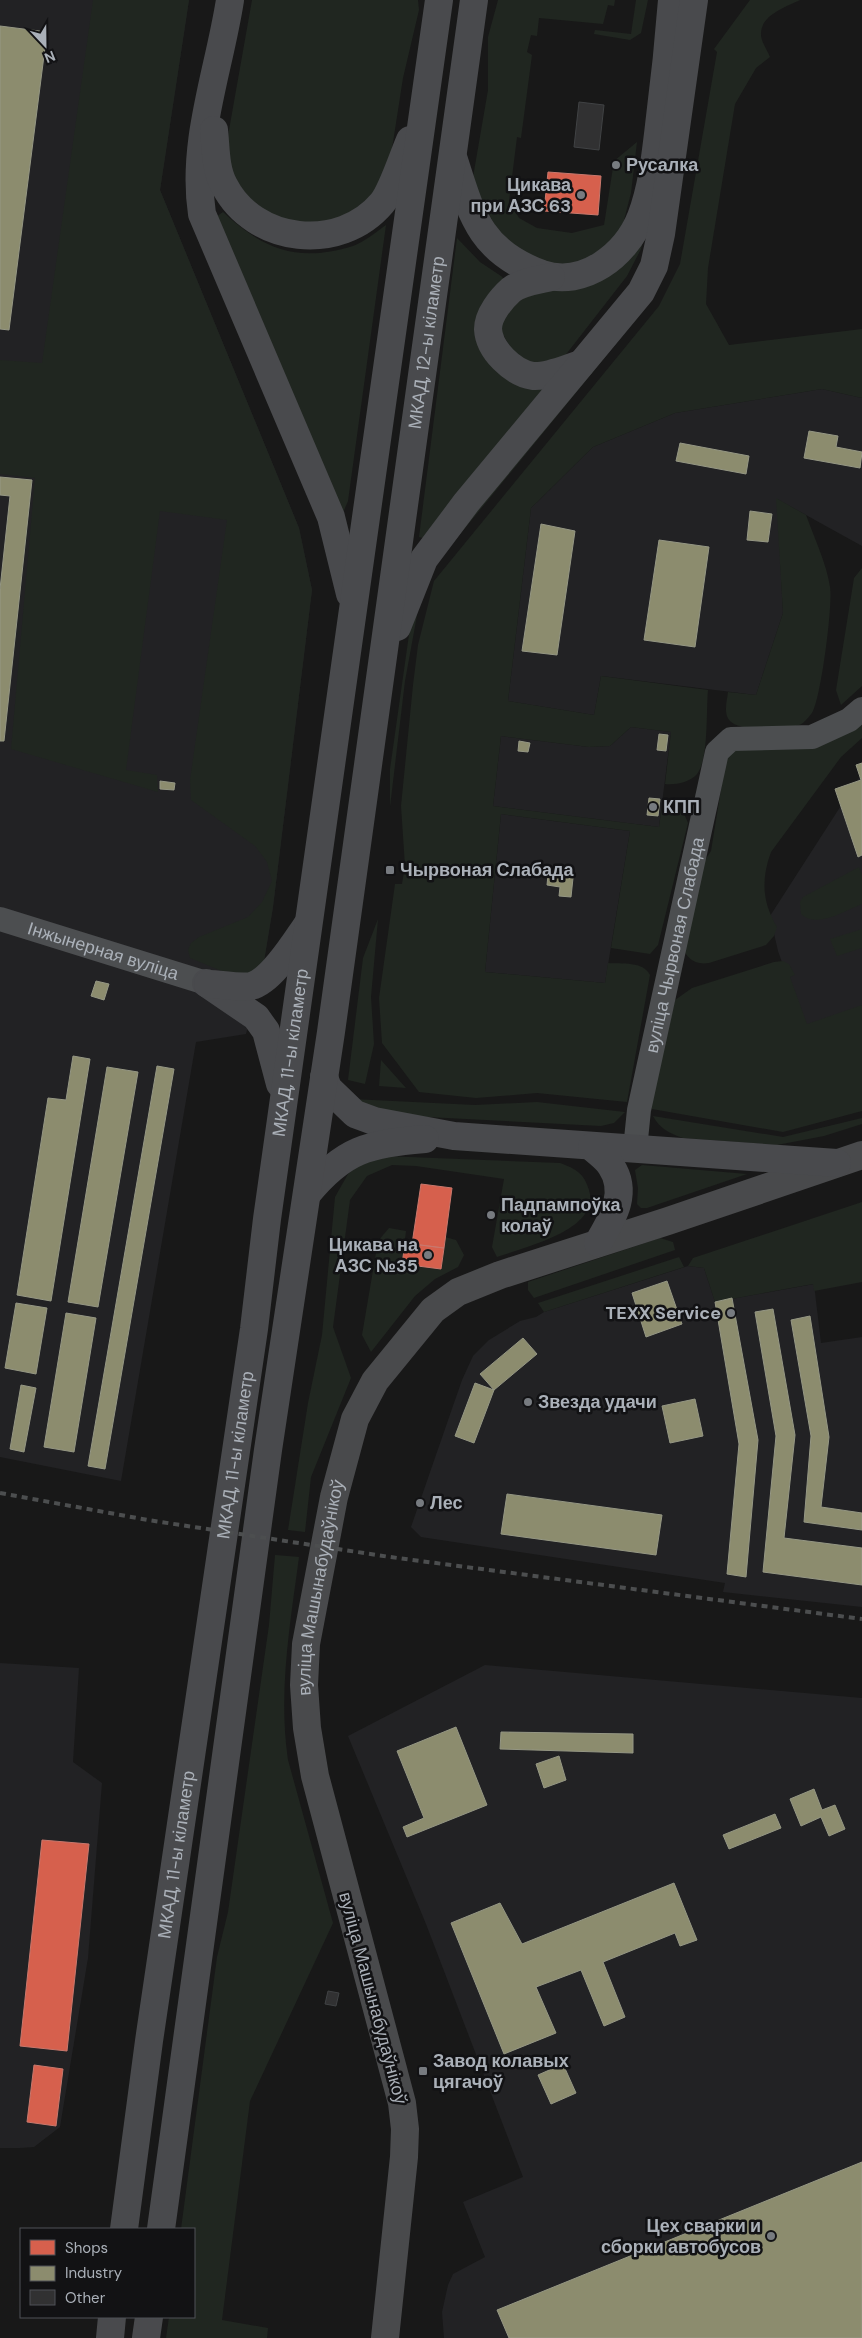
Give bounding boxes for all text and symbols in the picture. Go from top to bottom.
north arrow [20,20,70,70]
text: N [42,47,58,67]
place label: Русалка [626,153,699,177]
marker: Русалка [610,159,622,171]
place label: Цикава при АЗС 63 [471,173,572,218]
marker: Цикава при АЗС 63 [575,189,587,201]
street label: МКАД, 12-ы кіламетр [403,255,450,431]
place label: КПП [663,795,700,819]
marker: КПП [647,801,659,813]
street label: вуліца Чырвоная Слабада [640,834,710,1055]
place label: Чырвоная Слабада [400,858,574,882]
marker: Чырвоная Слабада [384,864,396,876]
street label: Інжынерная вуліца [25,916,183,986]
street label: МКАД, 11-ы кіламетр [267,967,314,1138]
place label: Падпампоўка колаў [501,1193,621,1238]
marker: Падпампоўка колаў [485,1209,497,1221]
place label: Цикава на АЗС №35 [329,1233,419,1278]
marker: Цикава на АЗС №35 [422,1249,434,1261]
place label: TEXX Service [605,1301,721,1325]
marker: TEXX Service [725,1307,737,1319]
street label: МКАД, 11-ы кіламетр [211,1369,260,1541]
place label: Звезда удачи [538,1390,657,1414]
marker: Звезда удачи [522,1396,534,1408]
street label: вуліца Машынабудаўнікоў [292,1477,350,1697]
place label: Лес [430,1491,462,1515]
marker: Лес [414,1497,426,1509]
street label: МКАД, 11-ы кіламетр [152,1769,201,1940]
street label: вуліца Машынабудаўнікоў [333,1889,413,2107]
place label: Завод колавых цягачоў [433,2049,569,2094]
marker: Завод колавых цягачоў [417,2065,429,2077]
place label: Цех сварки и сборки автобусов [601,2214,761,2259]
legend [20,2228,195,2318]
marker: Цех сварки и сборки автобусов [765,2230,777,2242]
text: Shops [65,2238,108,2258]
text: Industry [65,2263,123,2283]
text: Other [65,2288,106,2308]

